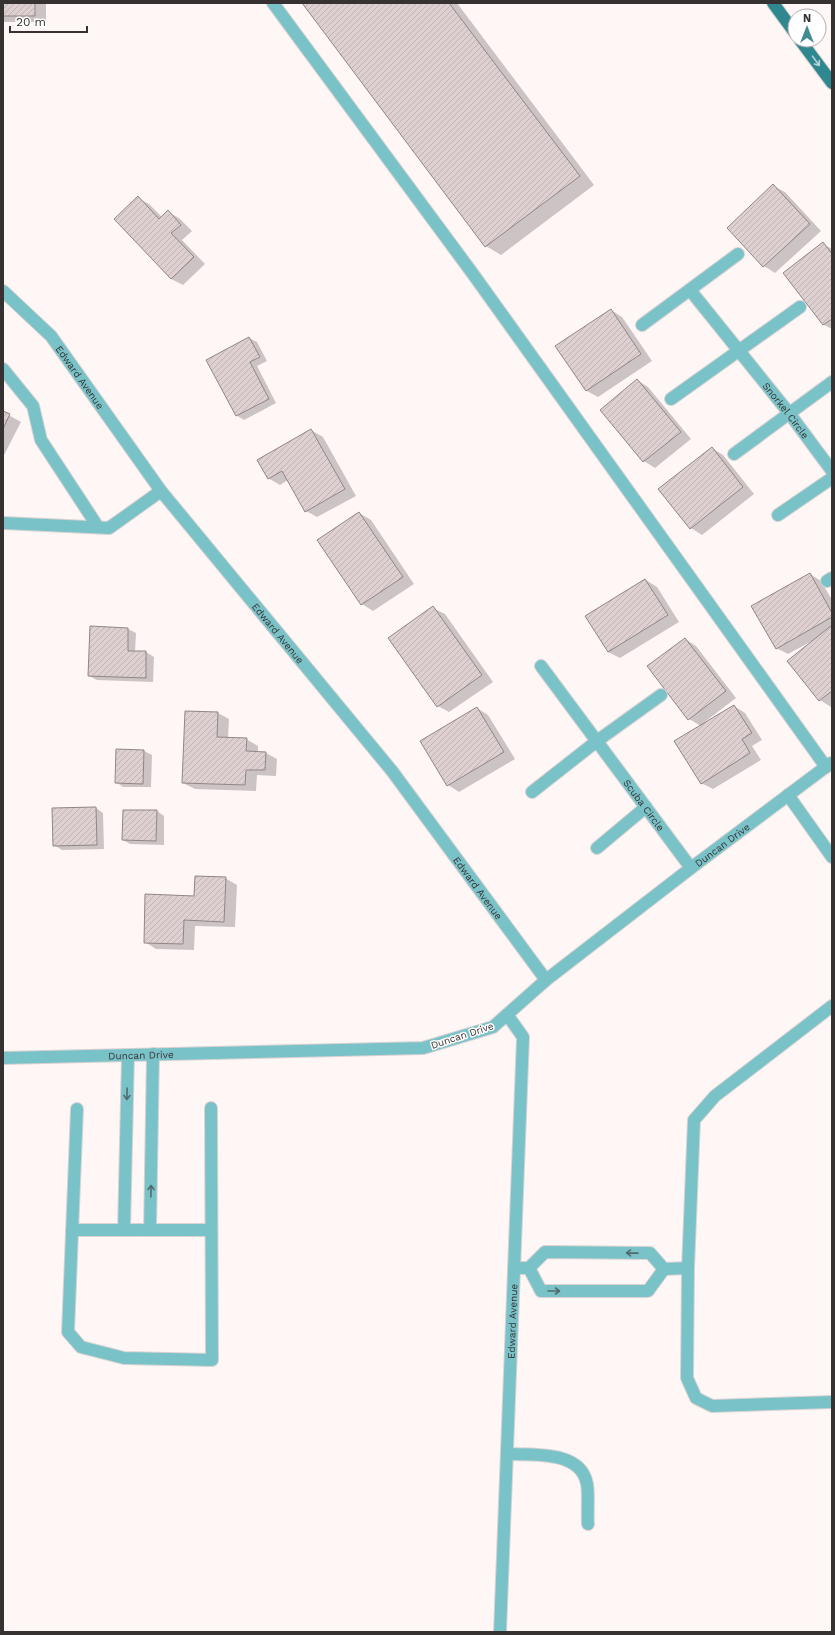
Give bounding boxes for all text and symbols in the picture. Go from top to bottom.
scale bar [10,8,87,34]
north arrow [787,8,827,48]
text: N [803,12,811,25]
text: 20 m [16,15,46,29]
one-way arrow [812,56,820,67]
street label: Edward Avenue [53,343,106,411]
street label: Snorkel Circle [761,380,811,441]
street label: Edward Avenue [250,601,306,666]
street label: Scuba Circle [621,777,667,833]
street label: Duncan Drive [693,821,752,869]
street label: Edward Avenue [451,855,505,922]
street label: Duncan Drive [429,1020,495,1051]
street label: Duncan Drive [108,1049,174,1061]
one-way arrow [123,1087,131,1100]
one-way arrow [147,1185,155,1198]
one-way arrow [626,1249,639,1256]
street label: Edward Avenue [506,1283,519,1359]
one-way arrow [547,1287,560,1295]

